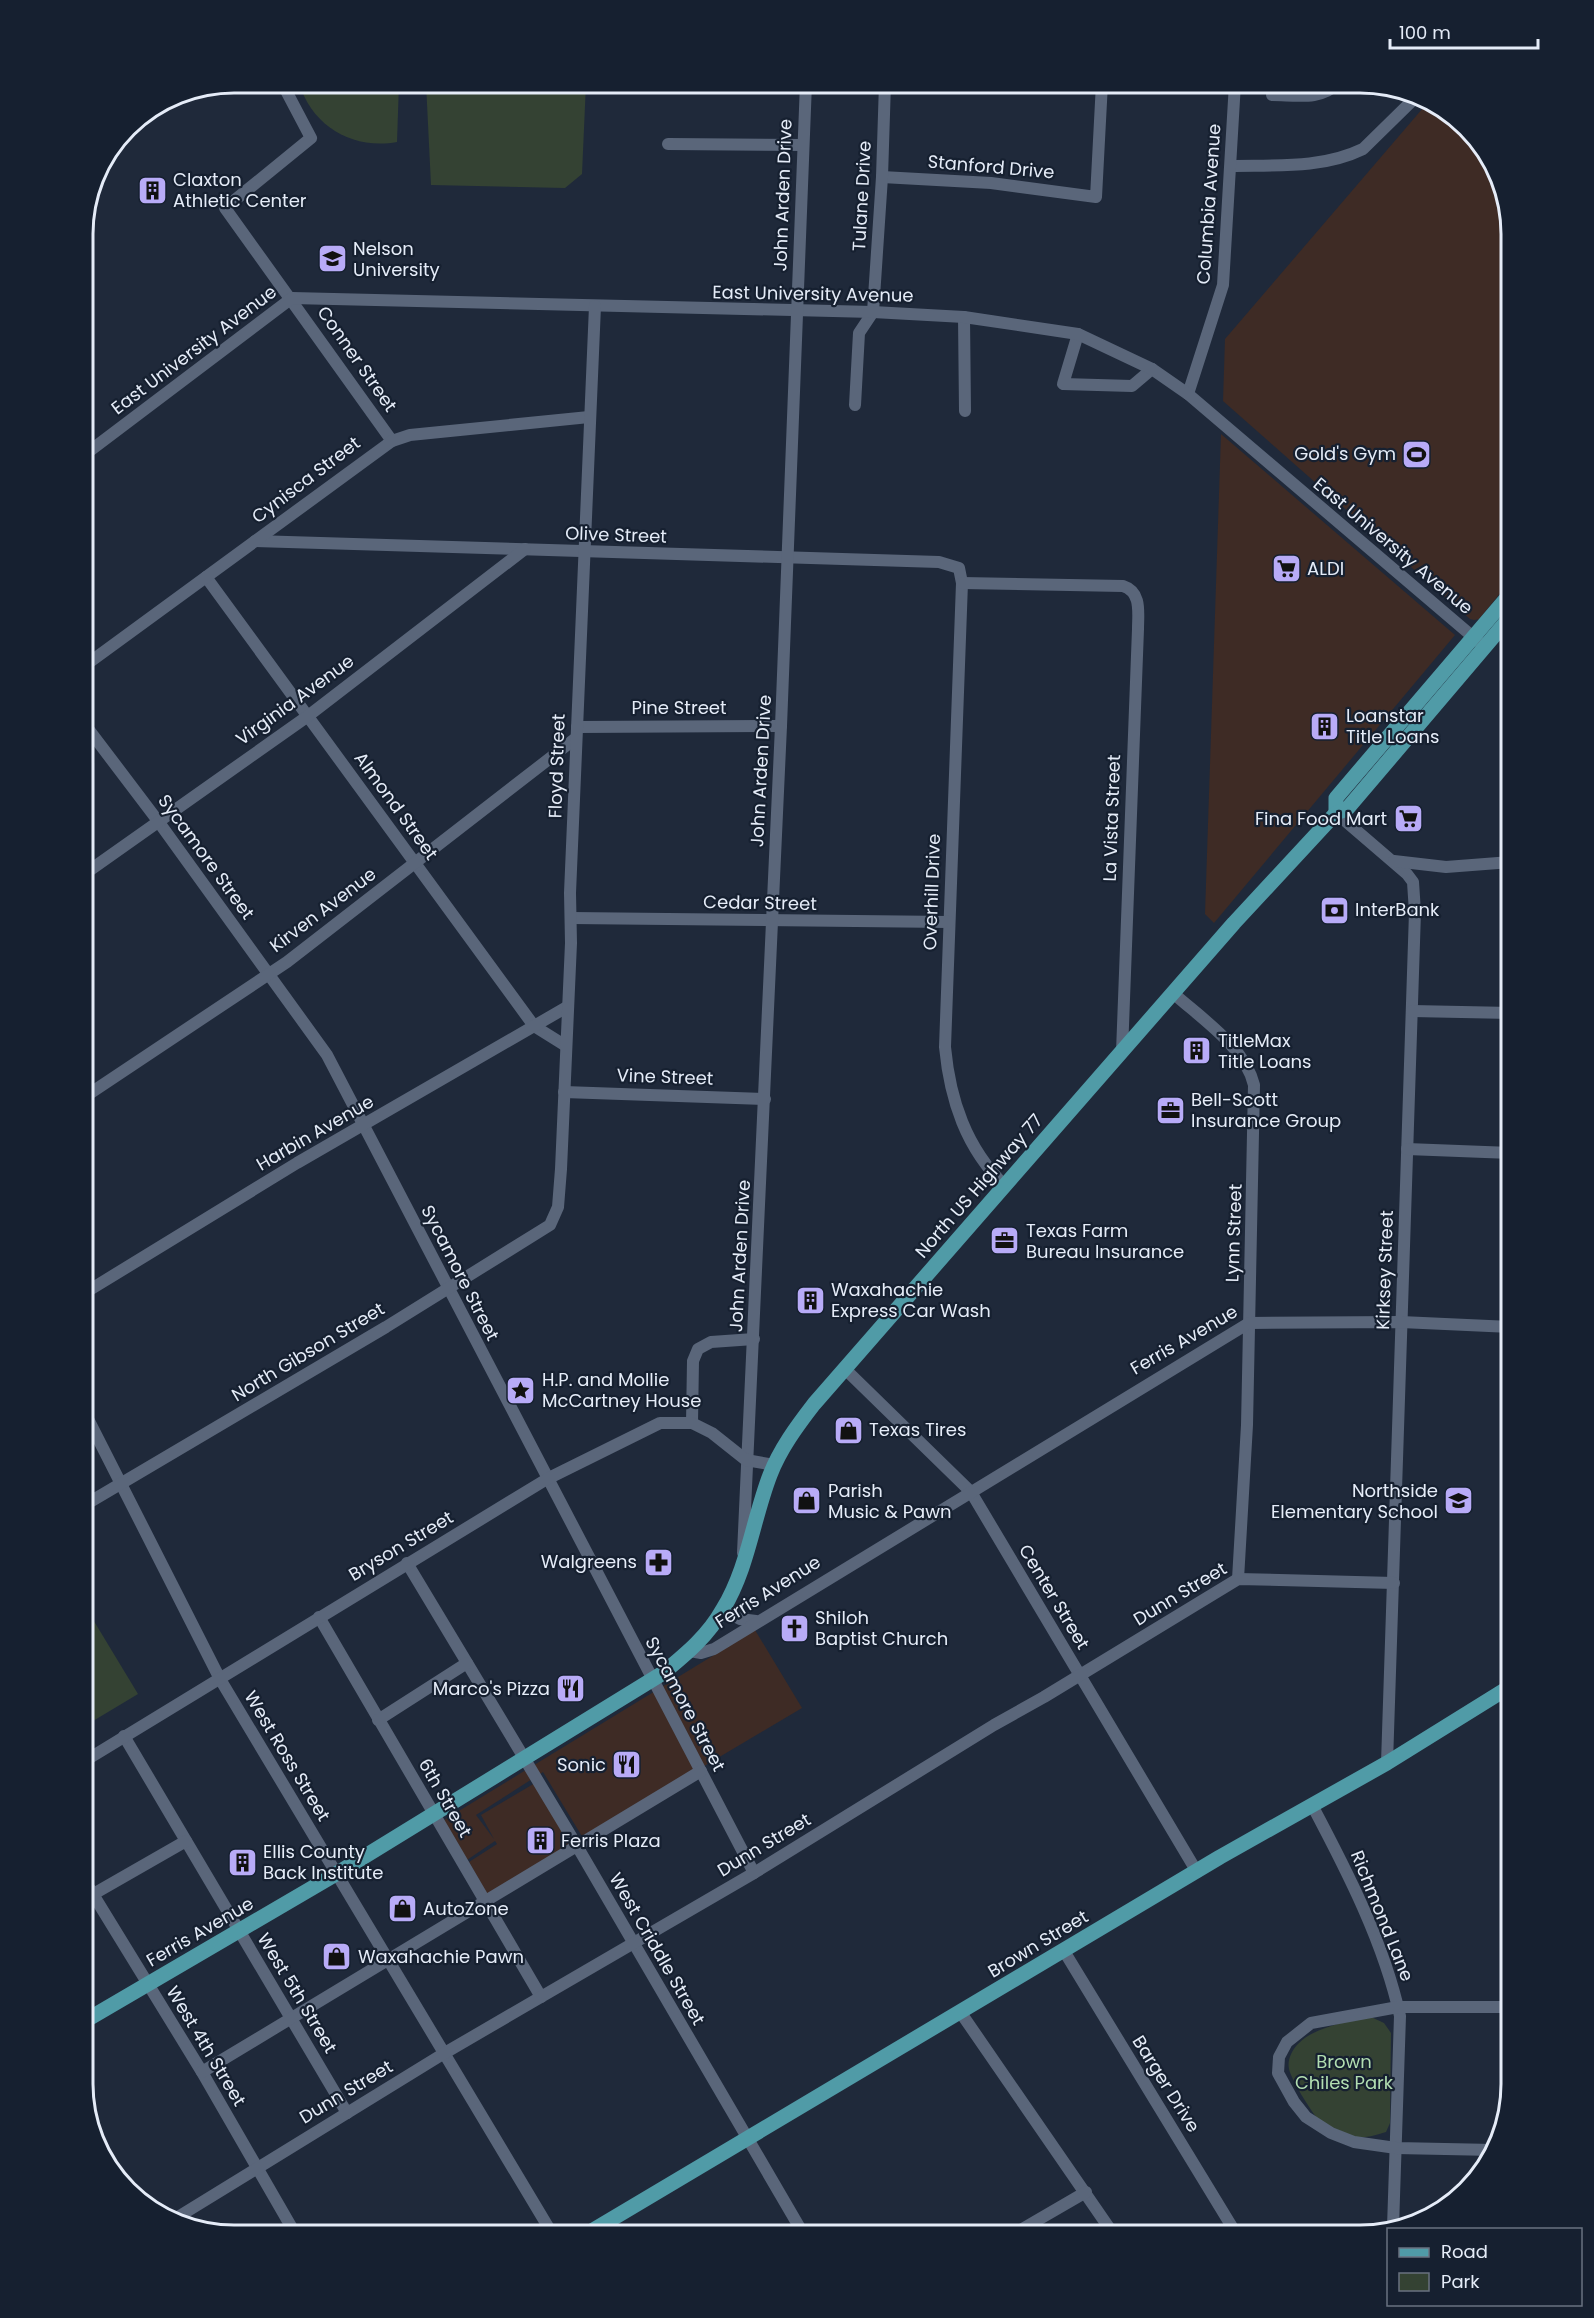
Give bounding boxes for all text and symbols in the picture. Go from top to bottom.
scale bar [1390,12,1538,50]
text: 100 m [1399,20,1451,45]
street label: John Arden Drive [767,118,798,272]
street label: Columbia Avenue [1190,123,1227,285]
street label: Tulane Drive [846,140,877,252]
street label: Stanford Drive [927,149,1055,184]
place label: Claxton Athletic Center [173,167,307,213]
building icon: Claxton Athletic Center [136,174,168,206]
place label: Nelson University [353,236,440,282]
school or university icon: Nelson University [316,243,348,275]
street label: East University Avenue [106,279,282,420]
street label: East University Avenue [712,279,914,308]
street label: Conner Street [312,301,403,417]
street label: Cynisca Street [246,431,365,529]
sports icon: Gold's Gym [1401,438,1433,470]
place label: Gold's Gym [1294,441,1396,466]
street label: East University Avenue [1308,471,1478,620]
street label: Olive Street [565,520,667,549]
supermarket icon: ALDI [1270,553,1302,585]
place label: ALDI [1307,556,1344,581]
street label: Virginia Avenue [231,648,359,751]
street label: John Arden Drive [744,694,777,848]
street label: Pine Street [631,695,727,720]
place label: Loanstar Title Loans [1346,703,1440,749]
building icon: Loanstar Title Loans [1309,710,1341,742]
street label: Floyd Street [542,713,571,819]
street label: Almond Street [349,747,444,865]
street label: La Vista Street [1097,754,1126,882]
street label: Sycamore Street [152,789,260,924]
supermarket icon: Fina Food Mart [1392,803,1424,835]
place label: Fina Food Mart [1255,806,1387,831]
street label: Overhill Drive [917,833,946,951]
street label: Kirven Avenue [264,861,381,958]
street label: Cedar Street [703,889,817,916]
bank icon: InterBank [1318,894,1350,926]
place label: InterBank [1355,897,1440,922]
place label: TitleMax Title Loans [1218,1028,1312,1074]
building icon: TitleMax Title Loans [1181,1035,1213,1067]
street label: Vine Street [616,1062,714,1091]
place label: Bell-Scott Insurance Group [1191,1087,1341,1133]
street label: Harbin Avenue [251,1089,378,1176]
office icon: Bell-Scott Insurance Group [1154,1094,1186,1126]
street label: North US Highway 77 [909,1108,1048,1263]
street label: John Arden Drive [723,1179,756,1333]
street label: Lynn Street [1219,1183,1248,1283]
street label: Sycamore Street [415,1201,505,1345]
street label: Kirksey Street [1370,1210,1399,1330]
place label: Texas Farm Bureau Insurance [1026,1218,1184,1264]
office icon: Texas Farm Bureau Insurance [989,1225,1021,1257]
place label: Waxahachie Express Car Wash [831,1277,991,1323]
building icon: Waxahachie Express Car Wash [794,1284,826,1316]
street label: North Gibson Street [227,1296,389,1407]
street label: Ferris Avenue [1126,1299,1242,1380]
place label: H.P. and Mollie McCartney House [542,1367,701,1413]
place icon: H.P. and Mollie McCartney House [505,1374,537,1406]
shop icon: Texas Tires [832,1414,864,1446]
place label: Texas Tires [869,1417,966,1442]
place label: Parish Music & Pawn [828,1478,952,1524]
place label: Northside Elementary School [1271,1478,1438,1524]
shop icon: Parish Music & Pawn [791,1485,823,1517]
school or university icon: Northside Elementary School [1443,1485,1475,1517]
street label: Bryson Street [344,1505,458,1587]
street label: Center Street [1013,1540,1096,1654]
pharmacy icon: Walgreens [642,1546,674,1578]
place label: Walgreens [541,1549,637,1574]
street label: Ferris Avenue [710,1549,825,1634]
street label: Dunn Street [1128,1556,1231,1631]
place label: Shiloh Baptist Church [815,1605,948,1651]
church icon: Shiloh Baptist Church [778,1612,810,1644]
street label: Sycamore Street [639,1632,732,1776]
restaurant icon: Marco's Pizza [555,1673,587,1705]
place label: Marco's Pizza [433,1676,550,1701]
street label: West Ross Street [239,1686,336,1826]
restaurant icon: Sonic [611,1749,643,1781]
place label: Sonic [557,1752,606,1777]
street label: 6th Street [413,1754,478,1842]
street label: Dunn Street [712,1807,815,1882]
building icon: Ferris Plaza [524,1825,556,1857]
place label: Ferris Plaza [561,1828,661,1853]
place label: Ellis County Back Institute [263,1839,383,1885]
building icon: Ellis County Back Institute [226,1846,258,1878]
street label: Richmond Lane [1345,1847,1420,1985]
street label: West Criddle Street [604,1868,711,2029]
street label: Ferris Avenue [142,1891,258,1972]
shop icon: AutoZone [386,1893,418,1925]
place label: AutoZone [423,1896,509,1921]
street label: Brown Street [983,1904,1093,1983]
street label: West 5th Street [252,1928,343,2058]
shop icon: Waxahachie Pawn [321,1941,353,1973]
place label: Waxahachie Pawn [358,1944,524,1969]
street label: West 4th Street [161,1981,252,2111]
street label: Barger Drive [1127,2031,1206,2137]
park label: Brown Chiles Park [1295,2049,1394,2095]
street label: Dunn Street [294,2054,397,2129]
legend [1387,2228,1582,2306]
text: Road [1441,2239,1488,2264]
text: Park [1441,2269,1480,2294]

